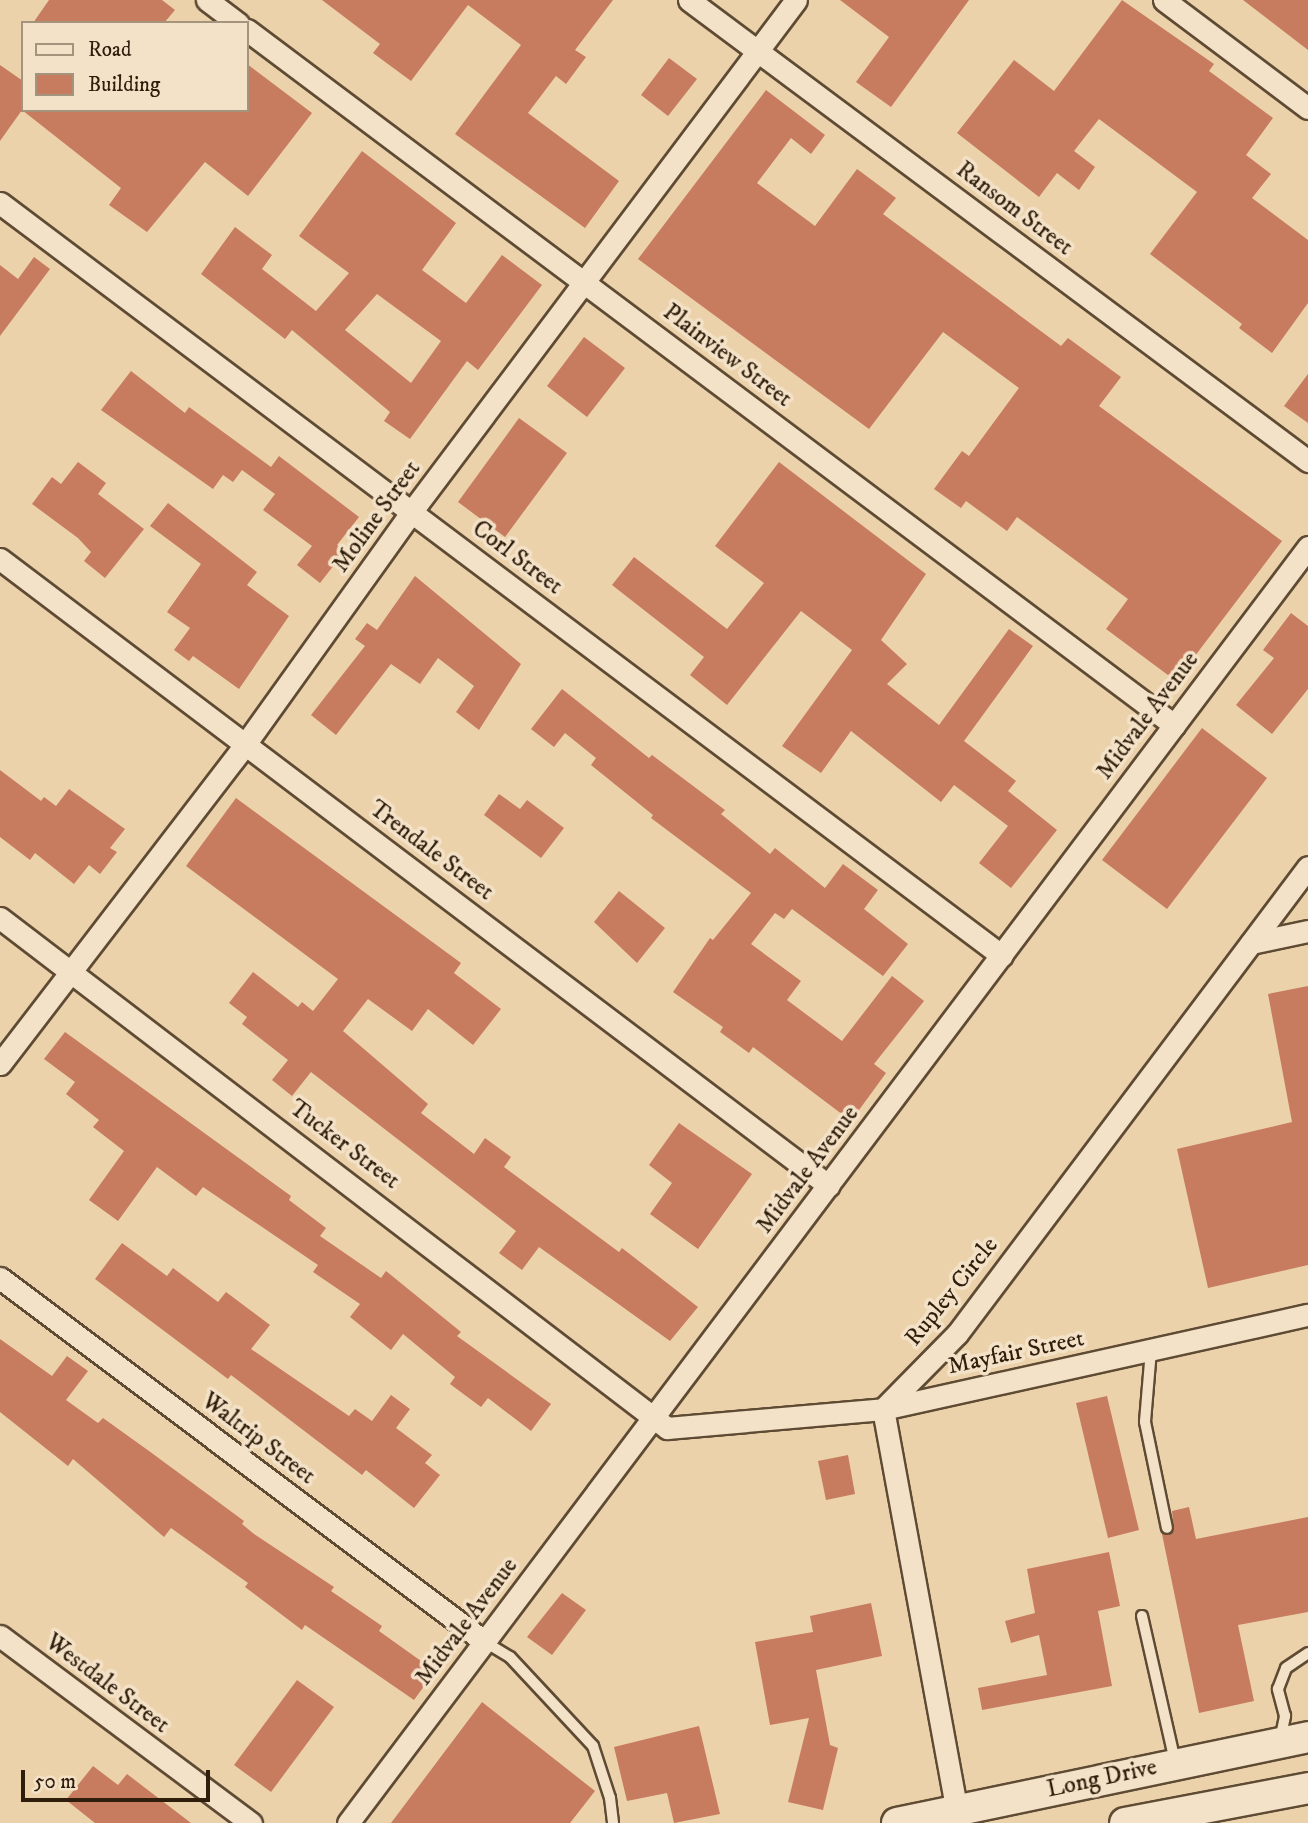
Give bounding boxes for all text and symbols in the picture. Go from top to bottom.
legend [21,21,248,112]
text: Road [88,37,132,63]
text: Building [88,72,160,98]
street label: Ransom Street [950,156,1078,262]
street label: Plainview Street [657,298,797,414]
street label: Moline Street [327,456,427,578]
street label: Corl Street [466,515,568,601]
street label: Midvale Avenue [1091,647,1205,785]
street label: Trendale Street [363,795,499,907]
street label: Tucker Street [283,1094,405,1196]
street label: Midvale Avenue [751,1101,865,1239]
street label: Rupley Circle [899,1232,1005,1352]
street label: Mayfair Street [945,1325,1087,1381]
street label: Waltrip Street [196,1387,320,1491]
street label: Midvale Avenue [410,1553,524,1691]
street label: Westdale Street [39,1628,175,1740]
street label: Long Drive [1044,1753,1160,1805]
scale bar [24,1756,214,1800]
text: 50 m [34,1769,76,1795]

